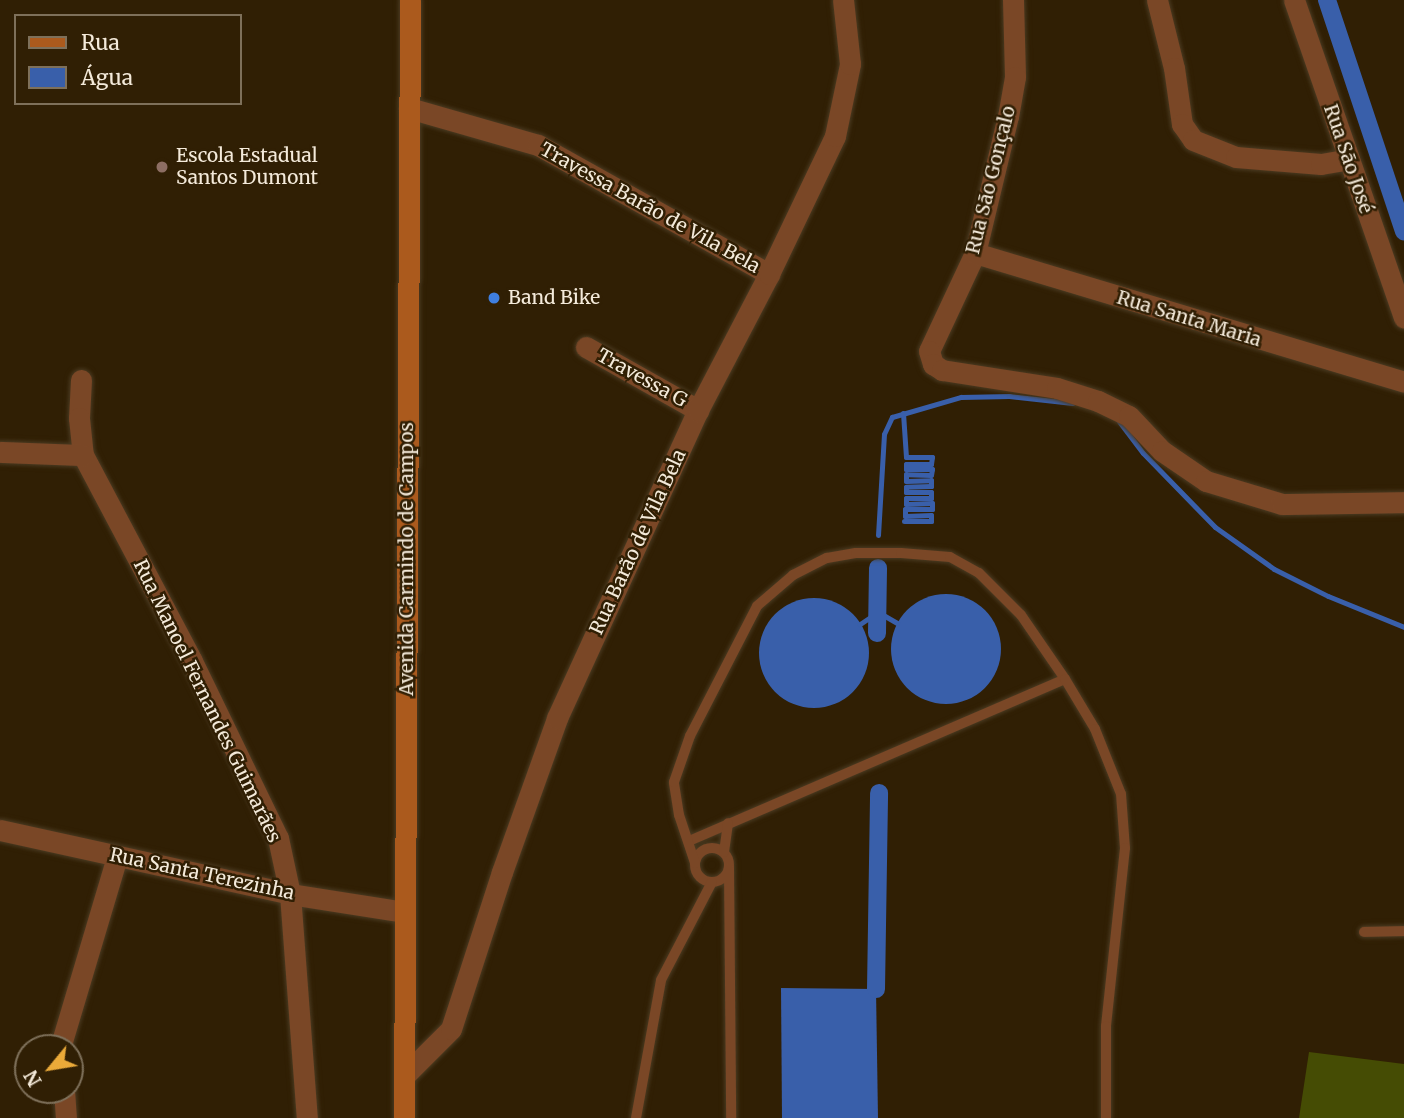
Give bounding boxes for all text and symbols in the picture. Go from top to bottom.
legend [14,14,242,105]
text: Rua [81,29,120,56]
text: Água [81,64,133,91]
street label: Rua São José [1319,101,1377,217]
street label: Rua São Gonçalo [962,104,1020,256]
street label: Travessa Barão de Vila Bela [536,138,764,278]
place label: Escola Estadual Santos Dumont [176,145,318,189]
marker: Escola Estadual Santos Dumont [154,159,170,175]
street label: Rua Santa Maria [1114,286,1264,352]
place label: Band Bike [508,287,600,309]
marker: Band Bike [486,290,502,306]
street label: Travessa G [593,344,691,412]
street label: Avenida Carmindo de Campos [396,422,418,696]
street label: Rua Barão de Vila Bela [585,446,691,638]
street label: Rua Manoel Fernandes Guimarães [128,556,286,846]
street label: Rua Santa Terezinha [108,843,296,905]
north arrow [14,1034,84,1104]
text: N [18,1066,47,1091]

